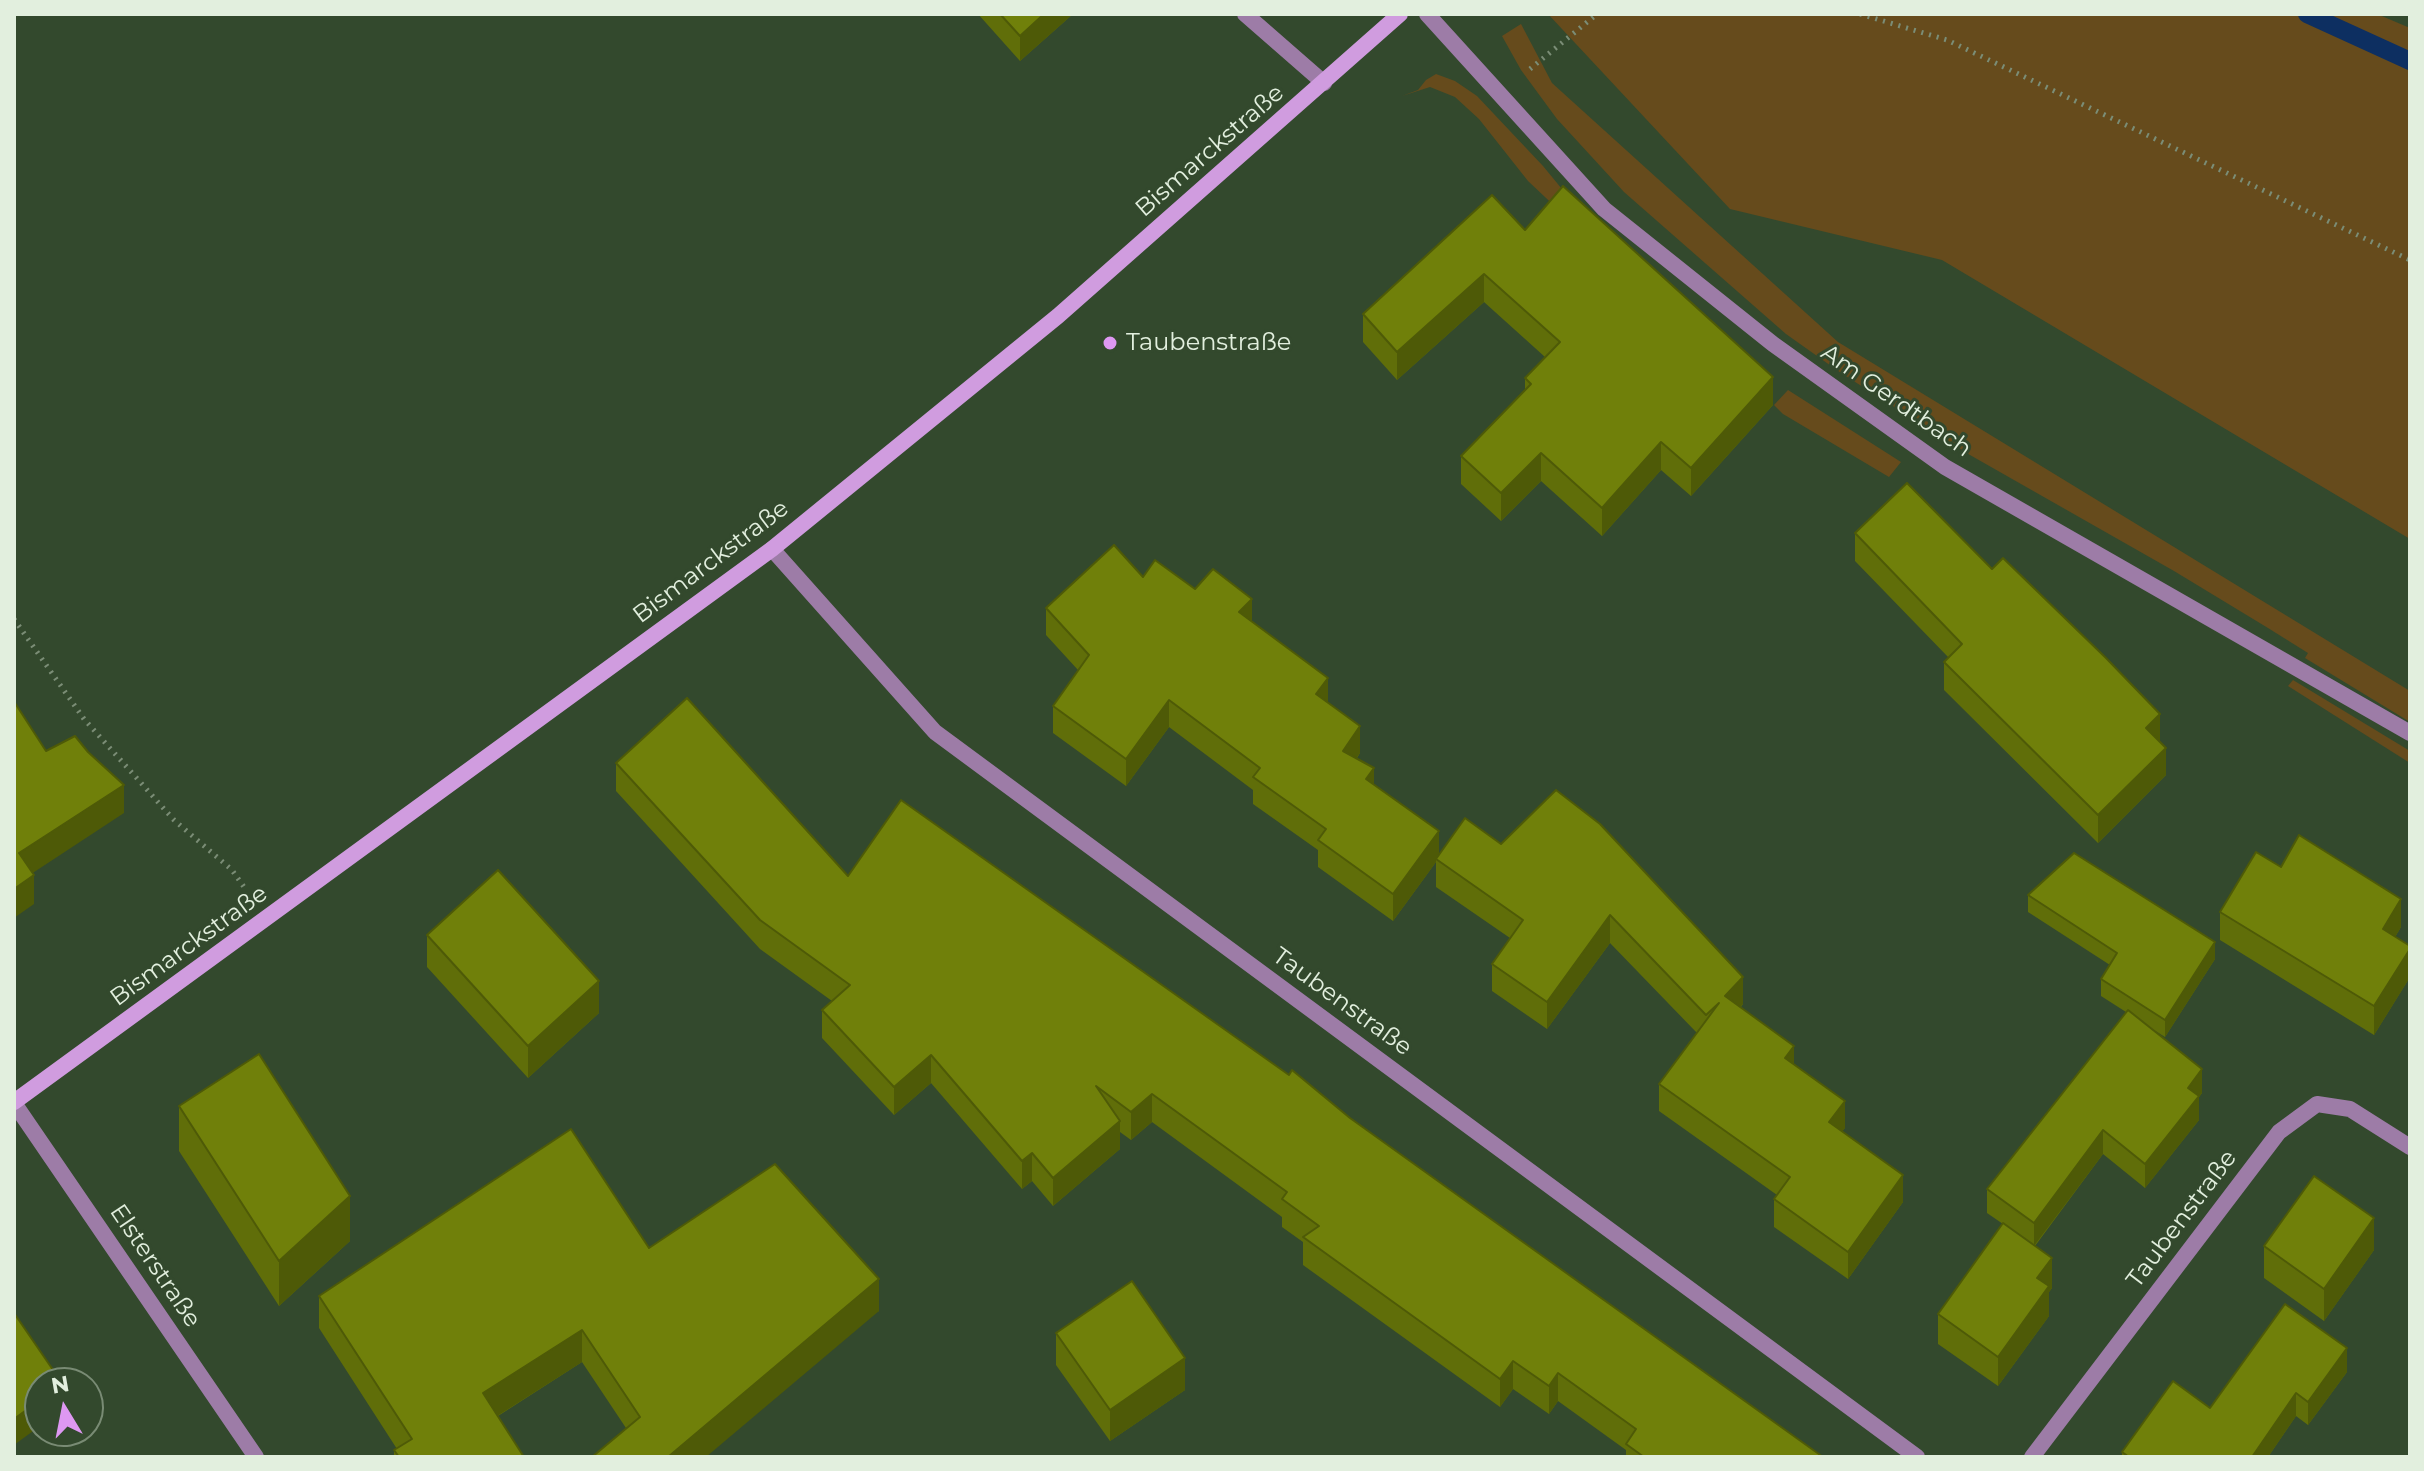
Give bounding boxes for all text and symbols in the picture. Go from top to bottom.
street label: Bismarckstraße [1130,79,1290,223]
place label: Taubenstraße [1126,329,1291,357]
marker: Taubenstraße [1101,334,1119,352]
street label: Am Gerdtbach [1815,338,1977,464]
street label: Bismarckstraße [628,494,794,630]
street label: Bismarckstraße [105,879,273,1013]
street label: Taubenstraße [1267,942,1417,1062]
street label: Taubenstraße [2121,1144,2243,1294]
street label: Elsterstraße [103,1199,207,1333]
north arrow [24,1367,104,1447]
text: N [49,1370,71,1400]

